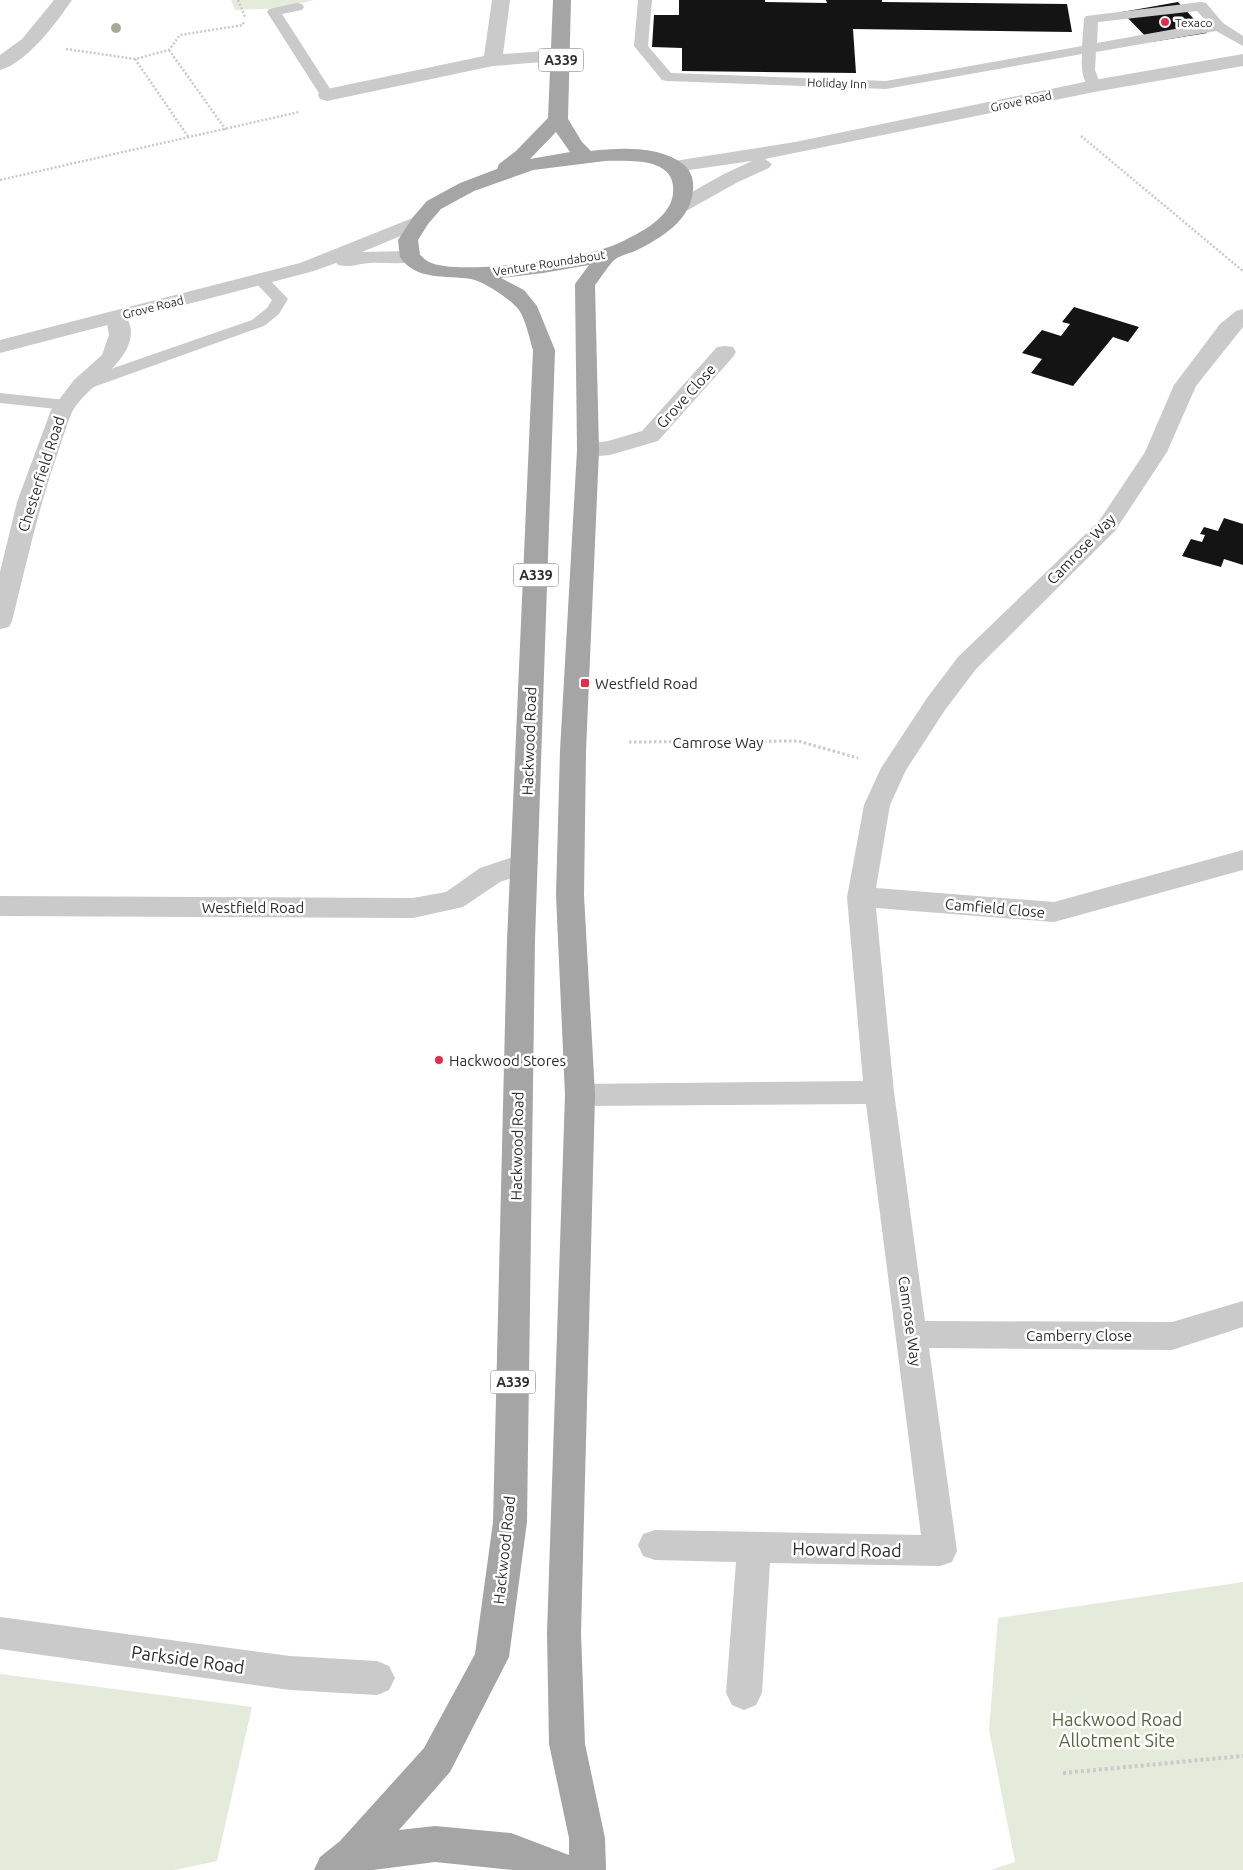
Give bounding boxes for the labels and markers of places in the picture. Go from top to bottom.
marker: Texaco [1159,16,1171,28]
place label: Texaco [1175,16,1212,29]
place label: Westfield Road [595,675,698,692]
marker: Westfield Road [579,677,591,689]
place label: Hackwood Stores [449,1052,566,1069]
marker: Hackwood Stores [433,1054,445,1066]

